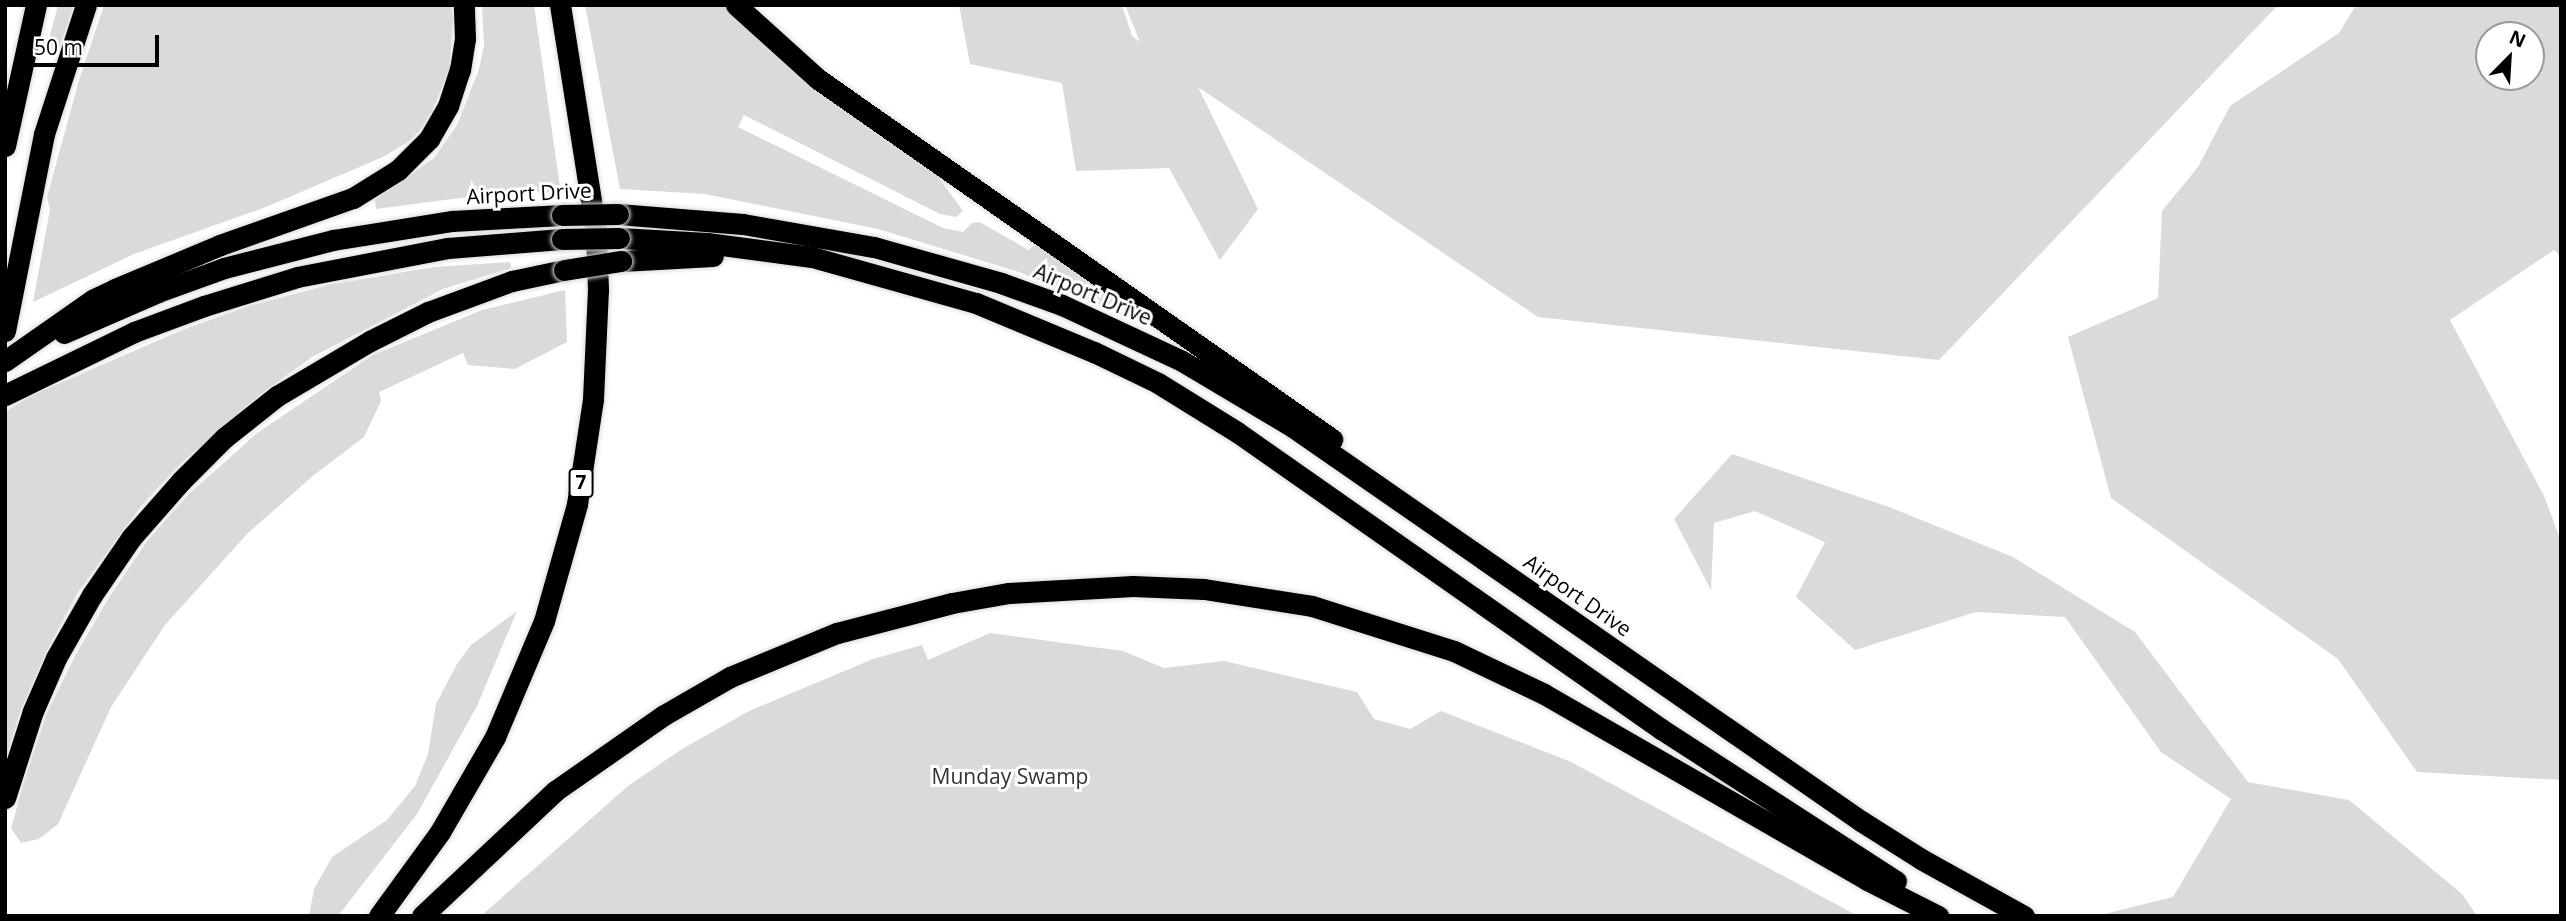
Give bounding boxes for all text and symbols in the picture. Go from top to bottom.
scale bar [24,21,163,65]
north arrow [2475,21,2545,91]
text: N [2505,24,2530,54]
text: 50 m [34,33,83,61]
street label: Airport Drive [466,177,592,209]
street label: Airport Drive [1030,258,1156,330]
road number: 7 [567,468,595,498]
street label: Airport Drive [1519,549,1637,641]
park label: Munday Swamp [932,763,1088,789]

